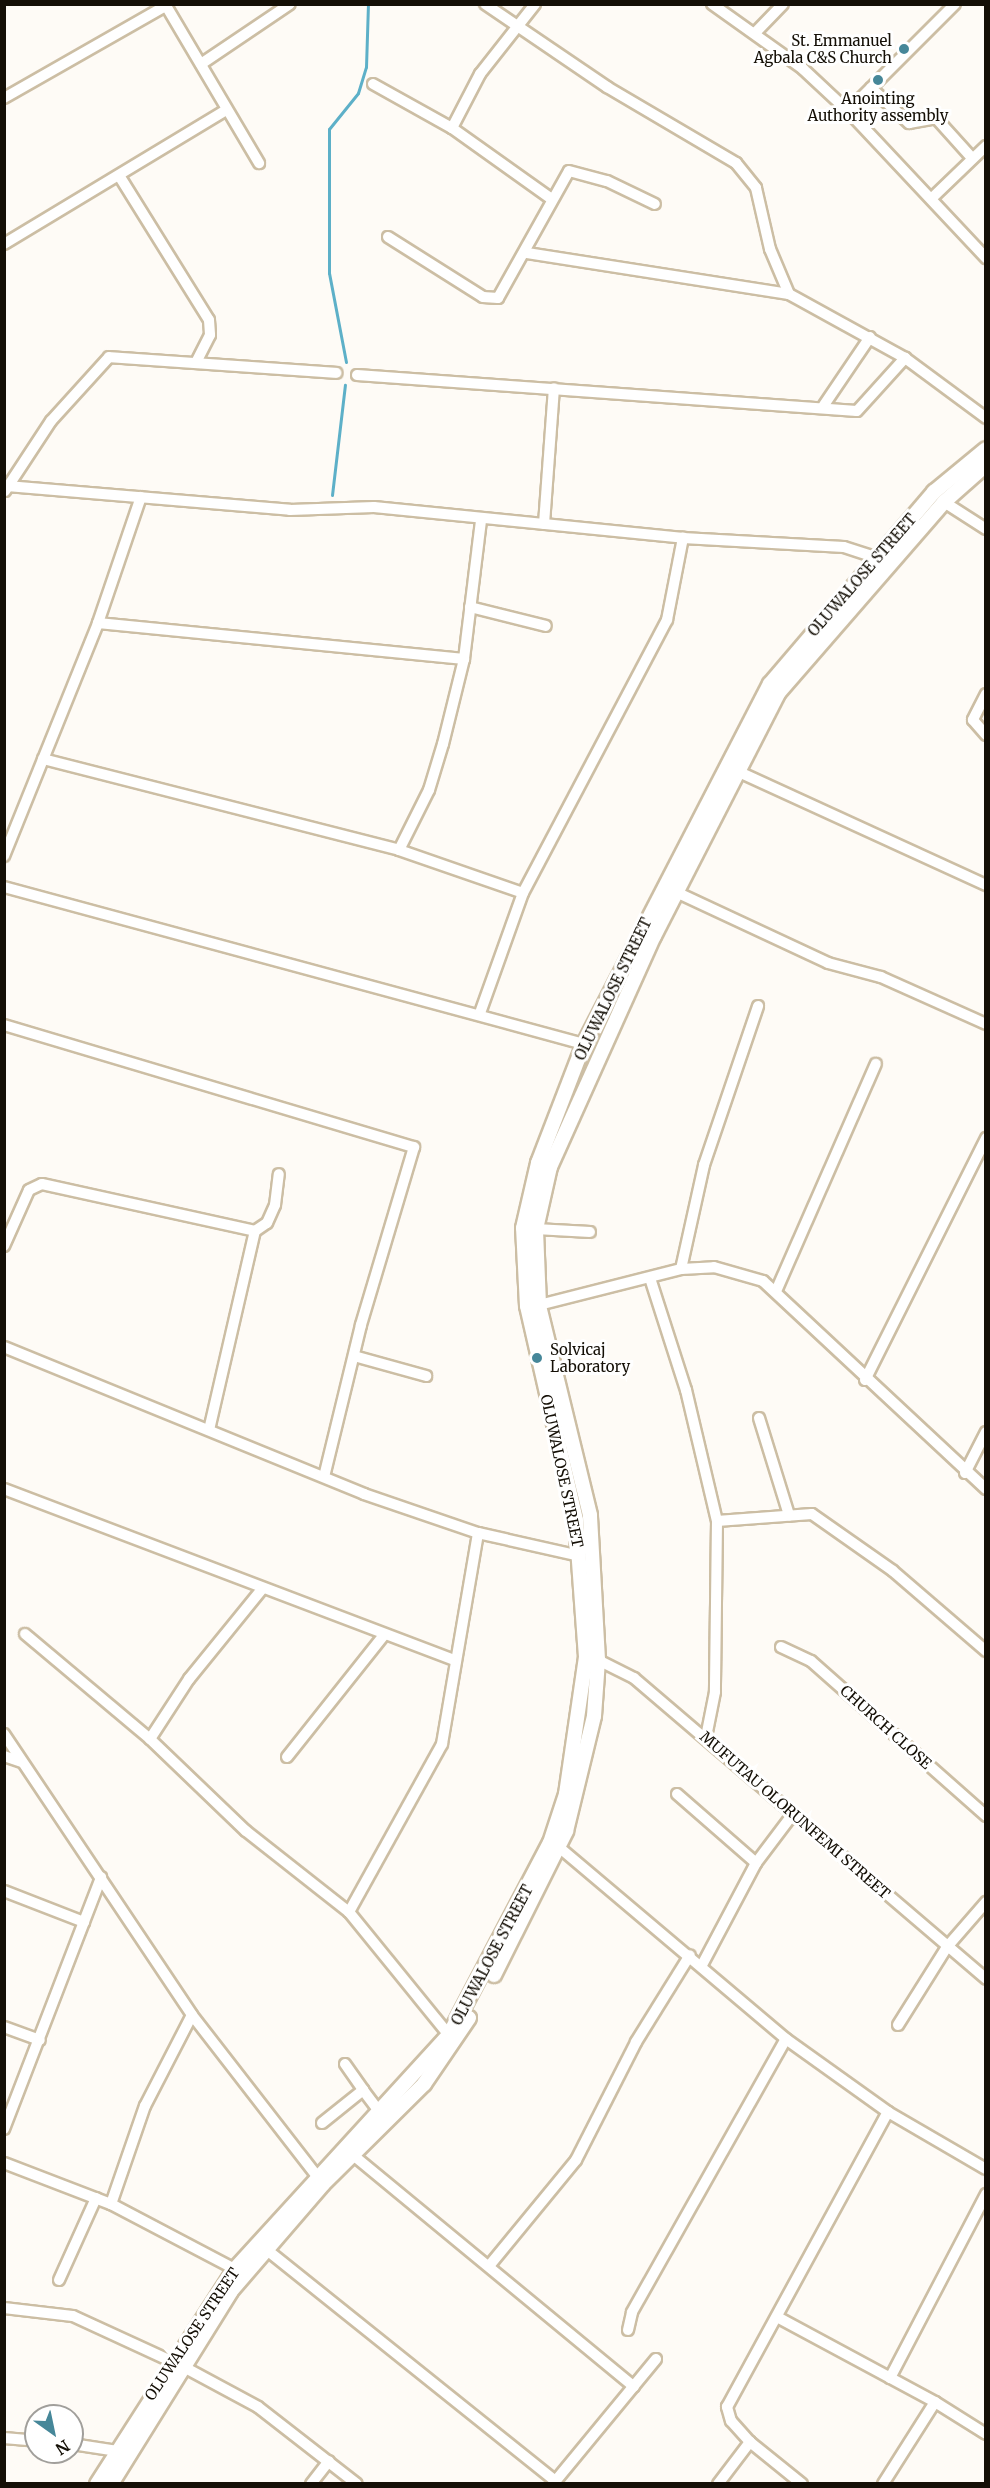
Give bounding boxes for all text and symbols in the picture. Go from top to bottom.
place label: St. Emmanuel Agbala C&S Church [754,31,892,66]
marker: St. Emmanuel Agbala C&S Church [897,42,911,56]
marker: Anointing Authority assembly [871,73,885,87]
place label: Anointing Authority assembly [808,89,948,124]
street label: OLUWALOSE STREET [804,510,920,640]
street label: OLUWALOSE STREET [571,915,655,1063]
place label: Solvicaj Laboratory [550,1340,630,1375]
marker: Solvicaj Laboratory [528,1349,546,1367]
street label: OLUWALOSE STREET [537,1393,587,1549]
street label: CHURCH CLOSE [837,1681,935,1773]
street label: MUFUTAU OLORUNFEMI STREET [696,1728,894,1902]
street label: OLUWALOSE STREET [447,1882,537,2028]
street label: OLUWALOSE STREET [141,2264,243,2404]
north arrow [24,2404,84,2464]
text: N [52,2436,73,2459]

